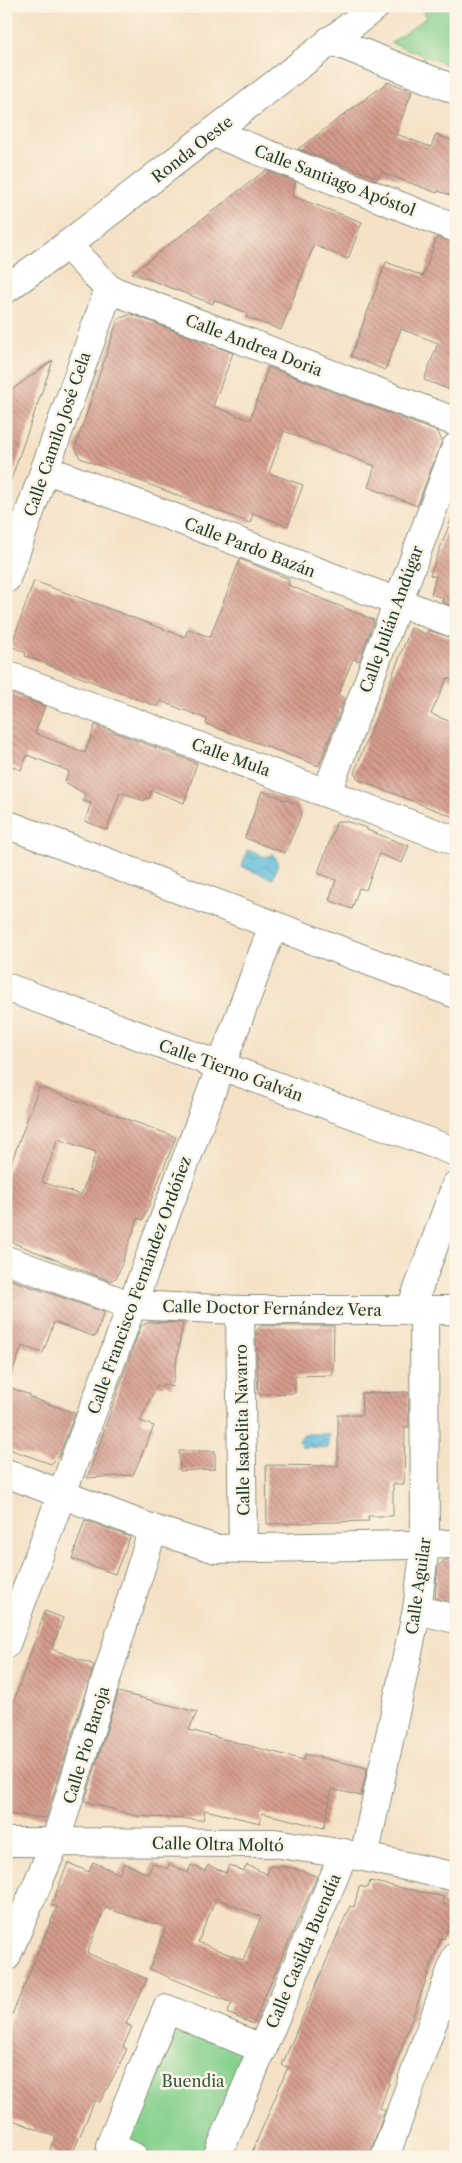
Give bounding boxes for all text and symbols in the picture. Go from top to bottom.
street label: Ronda Oeste [147,111,237,187]
street label: Calle Santiago Apóstol [252,140,419,220]
street label: Calle Andrea Doria [183,310,326,381]
street label: Calle Camilo José Cela [19,349,95,519]
street label: Calle Pardo Bazán [182,513,318,581]
street label: Calle Julián Andúgar [355,542,427,695]
street label: Calle Mula [189,734,274,781]
street label: Calle Tierno Galván [156,1035,306,1105]
street label: Calle Francisco Fernández Ordóñez [83,1153,195,1417]
street label: Calle Doctor Fernández Vera [162,1296,382,1320]
street label: Calle Isabelita Navarro [230,1344,253,1516]
street label: Calle Aguilar [401,1536,435,1636]
street label: Calle Pío Baroja [59,1683,114,1806]
street label: Calle Oltra Moltó [152,1833,284,1855]
street label: Calle Casilda Buendía [261,1870,345,2031]
park label: Buendia [161,2071,225,2091]

